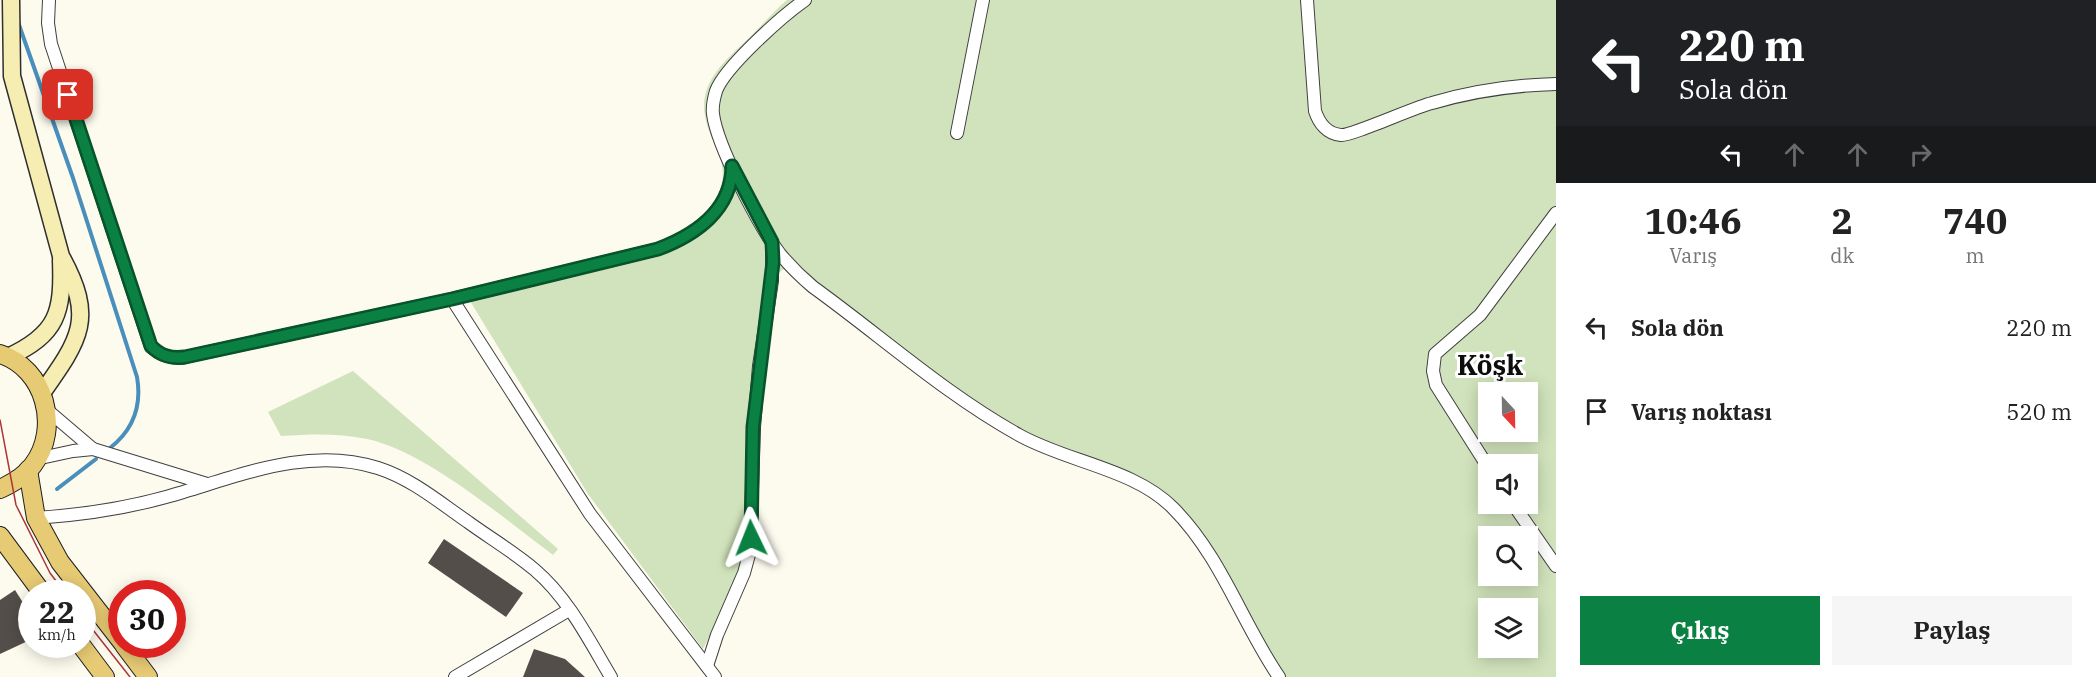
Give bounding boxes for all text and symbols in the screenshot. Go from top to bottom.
text: 220 m [1679,18,1805,73]
icon: left [1580,24,1658,102]
pin [42,69,93,120]
text: Sola dön [1679,71,1788,106]
icon: arrive [51,78,84,111]
icon: left [1715,138,1748,171]
icon: ahead [1778,138,1811,171]
icon: ahead [1841,138,1874,171]
icon: right [1904,138,1937,171]
text: 10:46 [1645,197,1742,244]
text: 2 [1831,197,1853,244]
text: 740 [1943,197,2007,244]
text: Varış [1669,242,1717,269]
text: dk [1830,242,1854,269]
text: m [1966,242,1985,269]
icon: left [1580,311,1613,344]
text: Sola dön [1631,313,1724,342]
text: 220 m [2006,313,2072,342]
district label: Köşk [1457,347,1523,382]
north arrow [1478,382,1538,442]
map controls [1478,382,1538,658]
icon: arrive [1580,395,1613,428]
text: Varış noktası [1631,397,1772,426]
text: 520 m [2006,397,2072,426]
button: sound [1478,454,1538,514]
position arrow [719,506,783,570]
button: search [1478,526,1538,586]
speed limit sign: 30 [108,580,186,658]
text: 22 [39,592,75,631]
button: Çıkış [1580,596,1820,665]
button: Paylaş [1832,596,2072,665]
button: layers [1478,598,1538,658]
text: km/h [38,625,76,644]

